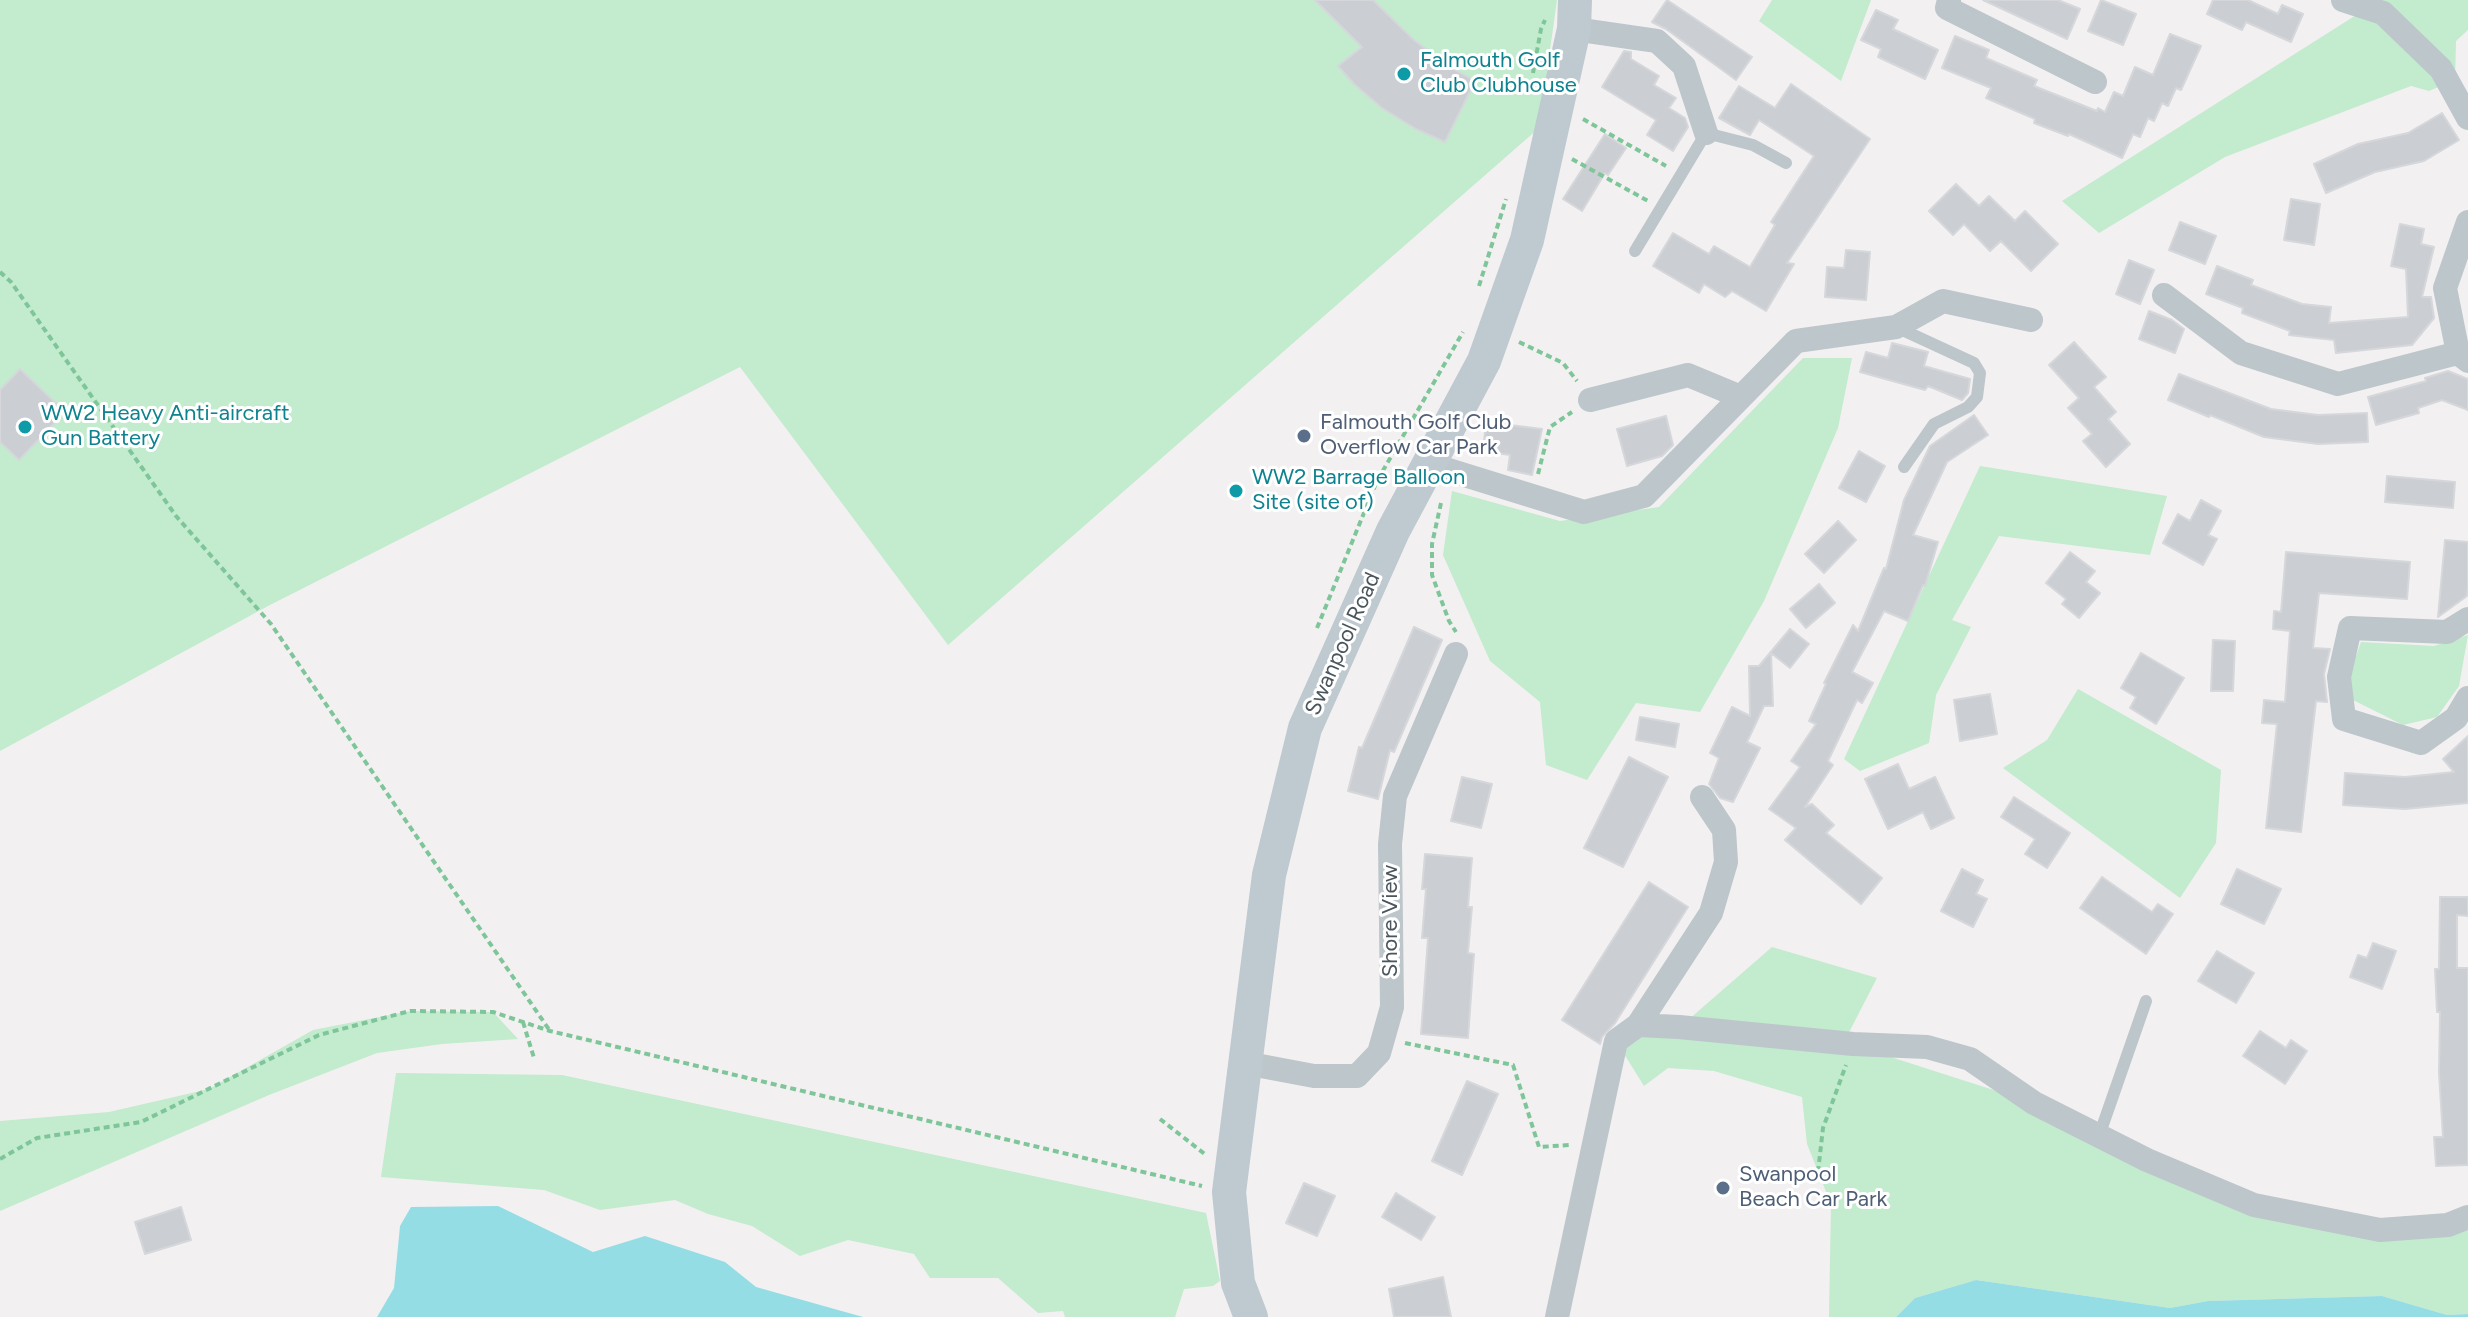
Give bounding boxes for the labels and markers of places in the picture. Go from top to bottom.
place label: Falmouth Golf Club Clubhouse [1420,48,1577,100]
marker: Falmouth Golf Club Clubhouse [1395,65,1413,83]
place label: WW2 Heavy Anti-aircraft Gun Battery [41,401,290,452]
place label: Falmouth Golf Club Overflow Car Park [1320,410,1511,462]
marker: WW2 Heavy Anti-aircraft Gun Battery [16,418,34,436]
marker: Falmouth Golf Club Overflow Car Park [1295,427,1313,445]
place label: WW2 Barrage Balloon Site (site of) [1252,465,1465,516]
marker: WW2 Barrage Balloon Site (site of) [1227,482,1245,500]
place label: Swanpool Beach Car Park [1739,1162,1887,1214]
marker: Swanpool Beach Car Park [1714,1179,1732,1197]

